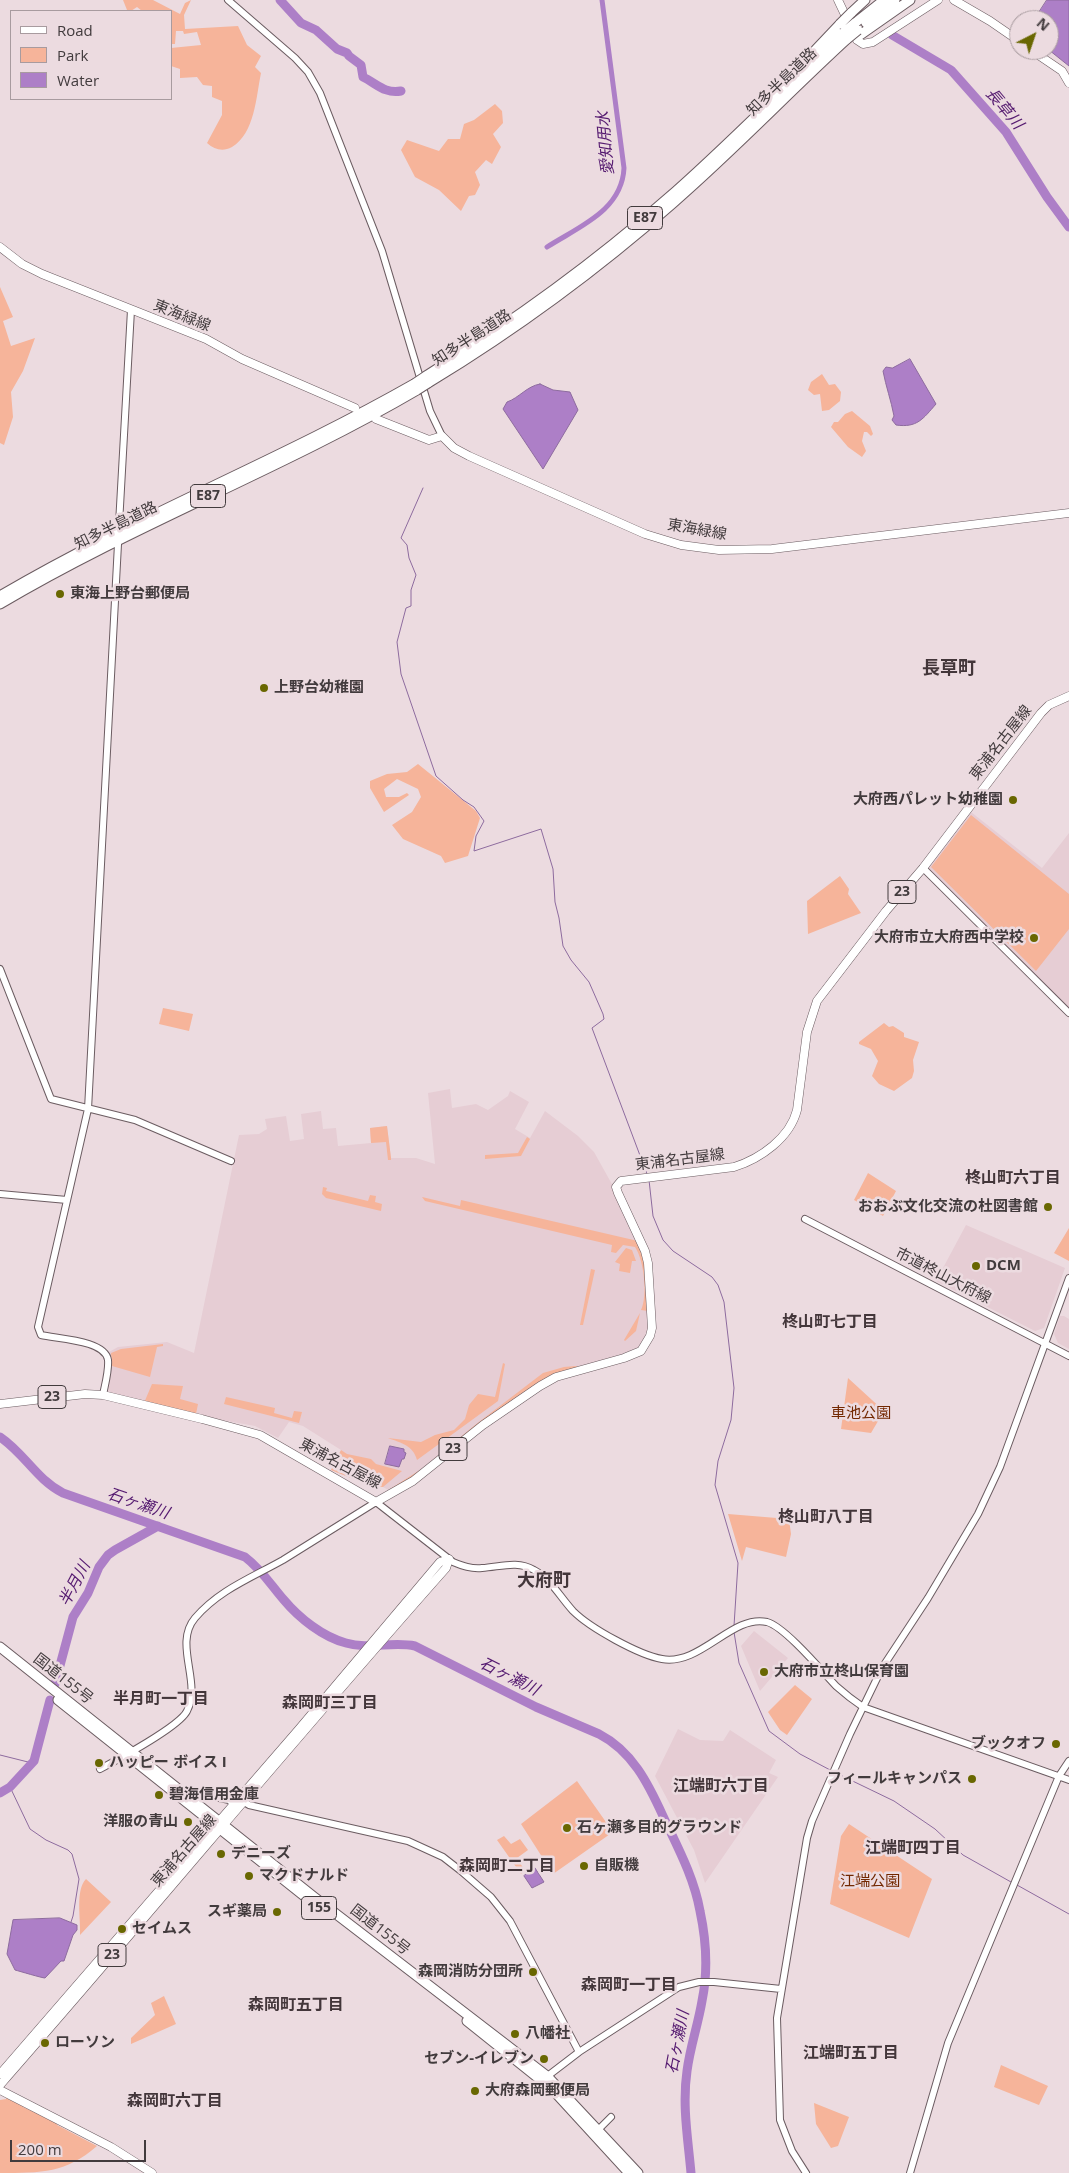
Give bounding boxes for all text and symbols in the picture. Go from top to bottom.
legend [10,10,172,100]
north arrow [1009,10,1059,60]
text: N [1033,13,1054,35]
text: Road [57,20,93,40]
street label: 知多半島道路 [743,44,821,120]
text: Park [57,45,88,65]
text: Water [57,70,99,90]
water label: 長草川 [981,84,1027,134]
water label: 愛知用水 [594,110,618,176]
road number: E87 [628,207,662,230]
street label: 東海緑線 [151,296,213,336]
street label: 知多半島道路 [429,306,515,370]
road number: E87 [190,484,226,508]
street label: 知多半島道路 [72,498,160,554]
street label: 東海緑線 [666,516,728,544]
place label: 東海上野台郵便局 [70,585,190,603]
marker: 東海上野台郵便局 [54,588,66,600]
district label: 長草町 [922,658,976,680]
place label: 上野台幼稚園 [274,679,364,697]
marker: 上野台幼稚園 [258,682,270,694]
street label: 東浦名古屋線 [966,702,1036,784]
place label: 大府西パレット幼稚園 [853,791,1003,809]
marker: 大府西パレット幼稚園 [1007,794,1019,806]
road number: 23 [888,880,916,904]
place label: 大府市立大府西中学校 [874,929,1024,947]
marker: 大府市立大府西中学校 [1028,932,1040,944]
street label: 東浦名古屋線 [634,1146,726,1174]
district label: 柊山町六丁目 [965,1168,1061,1188]
place label: おおぶ文化交流の杜図書館 [858,1198,1038,1216]
marker: おおぶ文化交流の杜図書館 [1042,1201,1054,1213]
street label: 市道柊山大府線 [892,1244,994,1308]
place label: DCM [986,1257,1021,1275]
marker: DCM [970,1260,982,1272]
district label: 柊山町七丁目 [782,1312,878,1332]
road number: 23 [38,1385,66,1408]
park label: 車池公園 [831,1405,891,1423]
street label: 東浦名古屋線 [296,1435,384,1493]
road number: 23 [439,1438,467,1460]
water label: 石ヶ瀬川 [105,1485,171,1523]
district label: 柊山町八丁目 [778,1507,874,1527]
water label: 半月川 [55,1558,95,1610]
district label: 大府町 [517,1570,571,1592]
street label: 国道155号 [30,1650,96,1708]
water label: 石ヶ瀬川 [476,1654,542,1700]
place label: 大府市立柊山保育園 [774,1663,909,1681]
marker: 大府市立柊山保育園 [758,1666,770,1678]
district label: 半月町一丁目 [113,1689,209,1709]
district label: 森岡町三丁目 [282,1693,378,1713]
place label: ブックオフ [971,1735,1046,1753]
marker: ブックオフ [1050,1738,1062,1750]
place label: ハッピー ボイス I [109,1754,227,1772]
marker: ハッピー ボイス I [93,1757,105,1769]
place label: フィールキャンパス [827,1770,962,1788]
marker: フィールキャンパス [966,1773,978,1785]
district label: 江端町六丁目 [673,1776,769,1796]
place label: 碧海信用金庫 [169,1786,259,1804]
marker: 碧海信用金庫 [153,1789,165,1801]
street label: 東浦名古屋線 [148,1811,220,1891]
place label: 洋服の青山 [103,1813,178,1831]
marker: 洋服の青山 [182,1816,194,1828]
place label: 石ヶ瀬多目的グラウンド [577,1819,742,1837]
marker: 石ヶ瀬多目的グラウンド [561,1822,573,1834]
district label: 江端町四丁目 [865,1838,961,1858]
place label: デニーズ [231,1845,291,1863]
marker: デニーズ [215,1848,227,1860]
district label: 森岡町二丁目 [459,1856,555,1876]
place label: 自販機 [594,1857,639,1875]
marker: 自販機 [578,1860,590,1872]
place label: マクドナルド [259,1867,349,1885]
marker: マクドナルド [243,1870,255,1882]
park label: 江端公園 [840,1873,900,1891]
road number: 155 [302,1896,336,1920]
street label: 国道155号 [347,1901,413,1959]
place label: スギ薬局 [207,1903,267,1921]
marker: スギ薬局 [271,1906,283,1918]
place label: セイムス [132,1920,192,1938]
marker: セイムス [116,1923,128,1935]
road number: 23 [98,1944,126,1966]
place label: 森岡消防分団所 [418,1963,523,1981]
marker: 森岡消防分団所 [527,1966,539,1978]
district label: 森岡町一丁目 [581,1975,677,1995]
district label: 森岡町五丁目 [248,1995,344,2015]
water label: 石ヶ瀬川 [662,2009,694,2075]
place label: 八幡社 [525,2025,570,2043]
marker: 八幡社 [509,2028,521,2040]
place label: ローソン [55,2034,115,2052]
marker: ローソン [39,2037,51,2049]
district label: 江端町五丁目 [803,2043,899,2063]
place label: セブン-イレブン [424,2050,534,2068]
marker: セブン-イレブン [538,2053,550,2065]
place label: 大府森岡郵便局 [485,2082,590,2100]
marker: 大府森岡郵便局 [469,2085,481,2097]
district label: 森岡町六丁目 [127,2091,223,2111]
scale bar [12,2130,149,2162]
text: 200 m [18,2139,62,2159]

